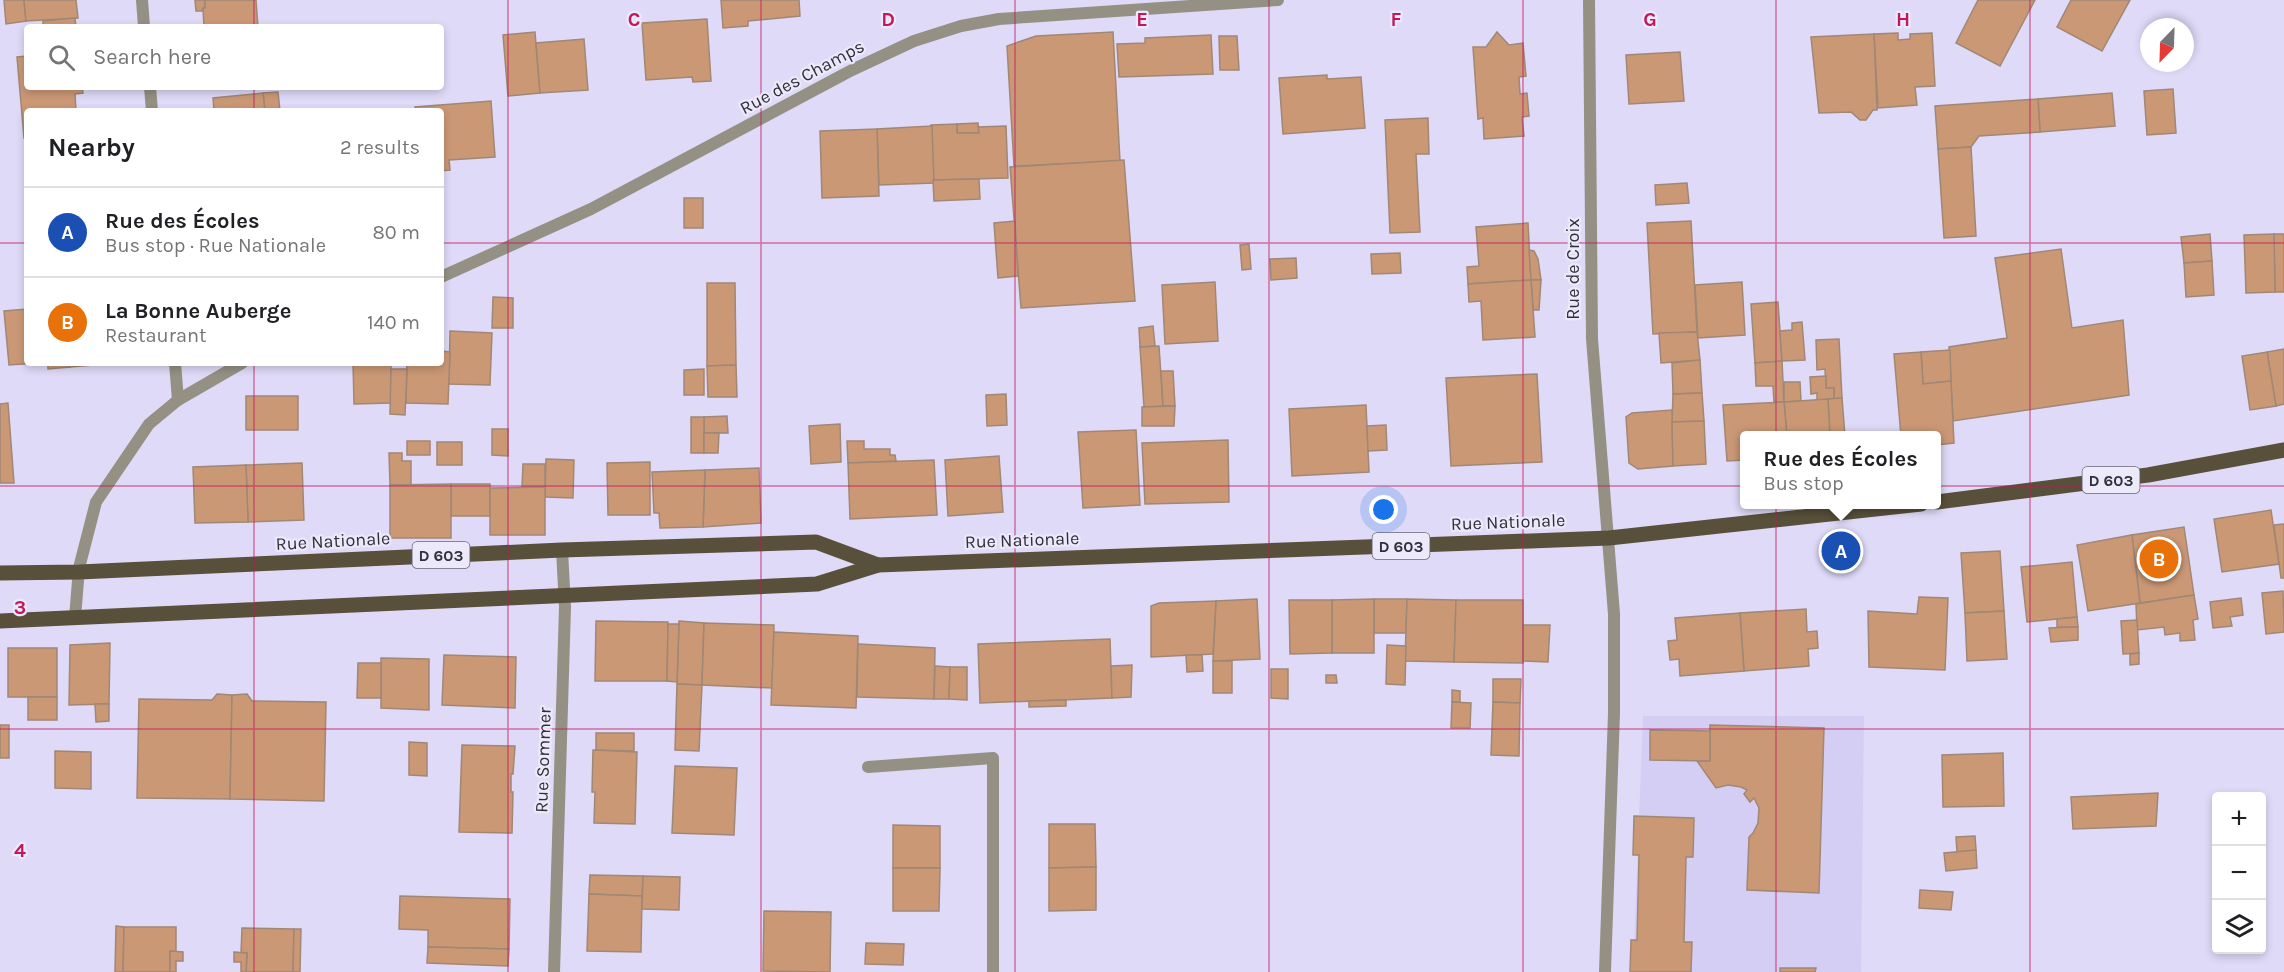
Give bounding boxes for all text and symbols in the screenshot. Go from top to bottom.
text: C [628,8,640,31]
text: D [881,8,895,31]
text: E [1136,8,1148,31]
text: F [1391,8,1402,31]
text: G [1643,8,1657,31]
text: H [1896,8,1910,31]
north arrow [2140,18,2194,72]
search box [24,24,444,90]
street label: Rue des Champs [736,35,868,119]
icon: search [45,41,78,74]
text: Search here [93,44,211,70]
text: Nearby [48,132,135,163]
text: 2 results [340,136,420,159]
text: Rue des Écoles [105,208,259,234]
street label: Rue de Croix [1562,218,1584,320]
text: A [61,221,74,244]
text: 80 m [372,221,420,244]
text: Bus stop · Rue Nationale [105,234,326,257]
text: La Bonne Auberge [105,298,291,324]
text: B [61,311,74,334]
text: 140 m [367,311,420,334]
text: Restaurant [105,324,207,347]
popup [1740,431,1941,509]
text: Rue des Écoles [1763,446,1918,472]
road number: D 603 [2082,467,2140,493]
text: Bus stop [1763,472,1844,495]
your location [1369,495,1398,524]
street label: Rue Nationale [1450,509,1566,535]
street label: Rue Nationale [275,527,391,555]
street label: Rue Nationale [964,527,1080,553]
pin: A [1822,528,1860,574]
road number: D 603 [1372,533,1430,559]
pin: B [2140,536,2178,582]
road number: D 603 [412,542,470,568]
text: 3 [14,596,26,619]
street label: Rue Sommer [530,706,556,813]
map controls [2212,792,2266,954]
button: + [2212,792,2266,846]
text: 4 [14,839,26,862]
button: − [2212,846,2266,900]
button: layers [2212,900,2266,954]

